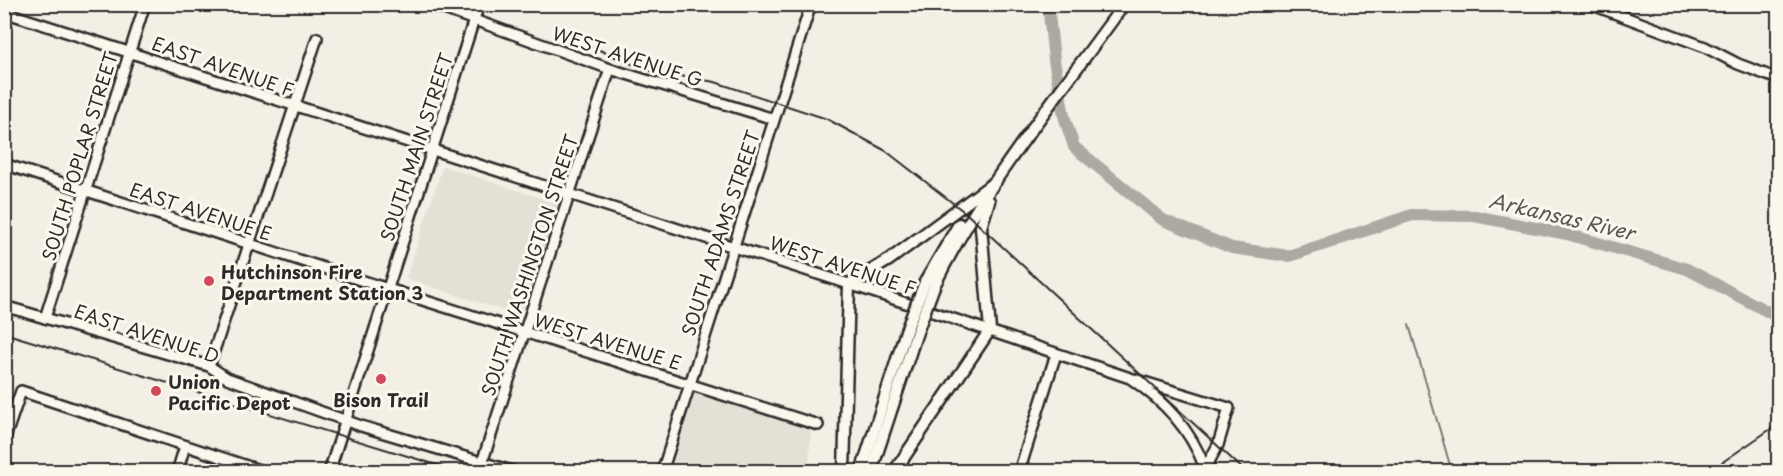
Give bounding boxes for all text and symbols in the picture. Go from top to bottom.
street label: WEST AVENUE G [549,19,707,93]
street label: EAST AVENUE F [148,29,298,103]
street label: SOUTH POPLAR STREET [34,47,124,264]
street label: SOUTH MAIN STREET [373,49,459,244]
street label: SOUTH ADAMS STREET [674,126,766,339]
street label: SOUTH WASHINGTON STREET [474,130,584,399]
street label: EAST AVENUE E [126,175,276,247]
water label: Arkansas River [1486,185,1640,248]
street label: WEST AVENUE F [766,229,920,301]
place label: Hutchinson Fire Department Station 3 [221,258,423,306]
marker: Hutchinson Fire Department Station 3 [202,274,216,288]
street label: EAST AVENUE D [71,297,223,369]
street label: WEST AVENUE E [531,306,685,376]
place label: Union Pacific Depot [168,368,291,416]
marker: Bison Trail [374,372,388,386]
marker: Union Pacific Depot [149,384,163,398]
place label: Bison Trail [333,386,429,413]

